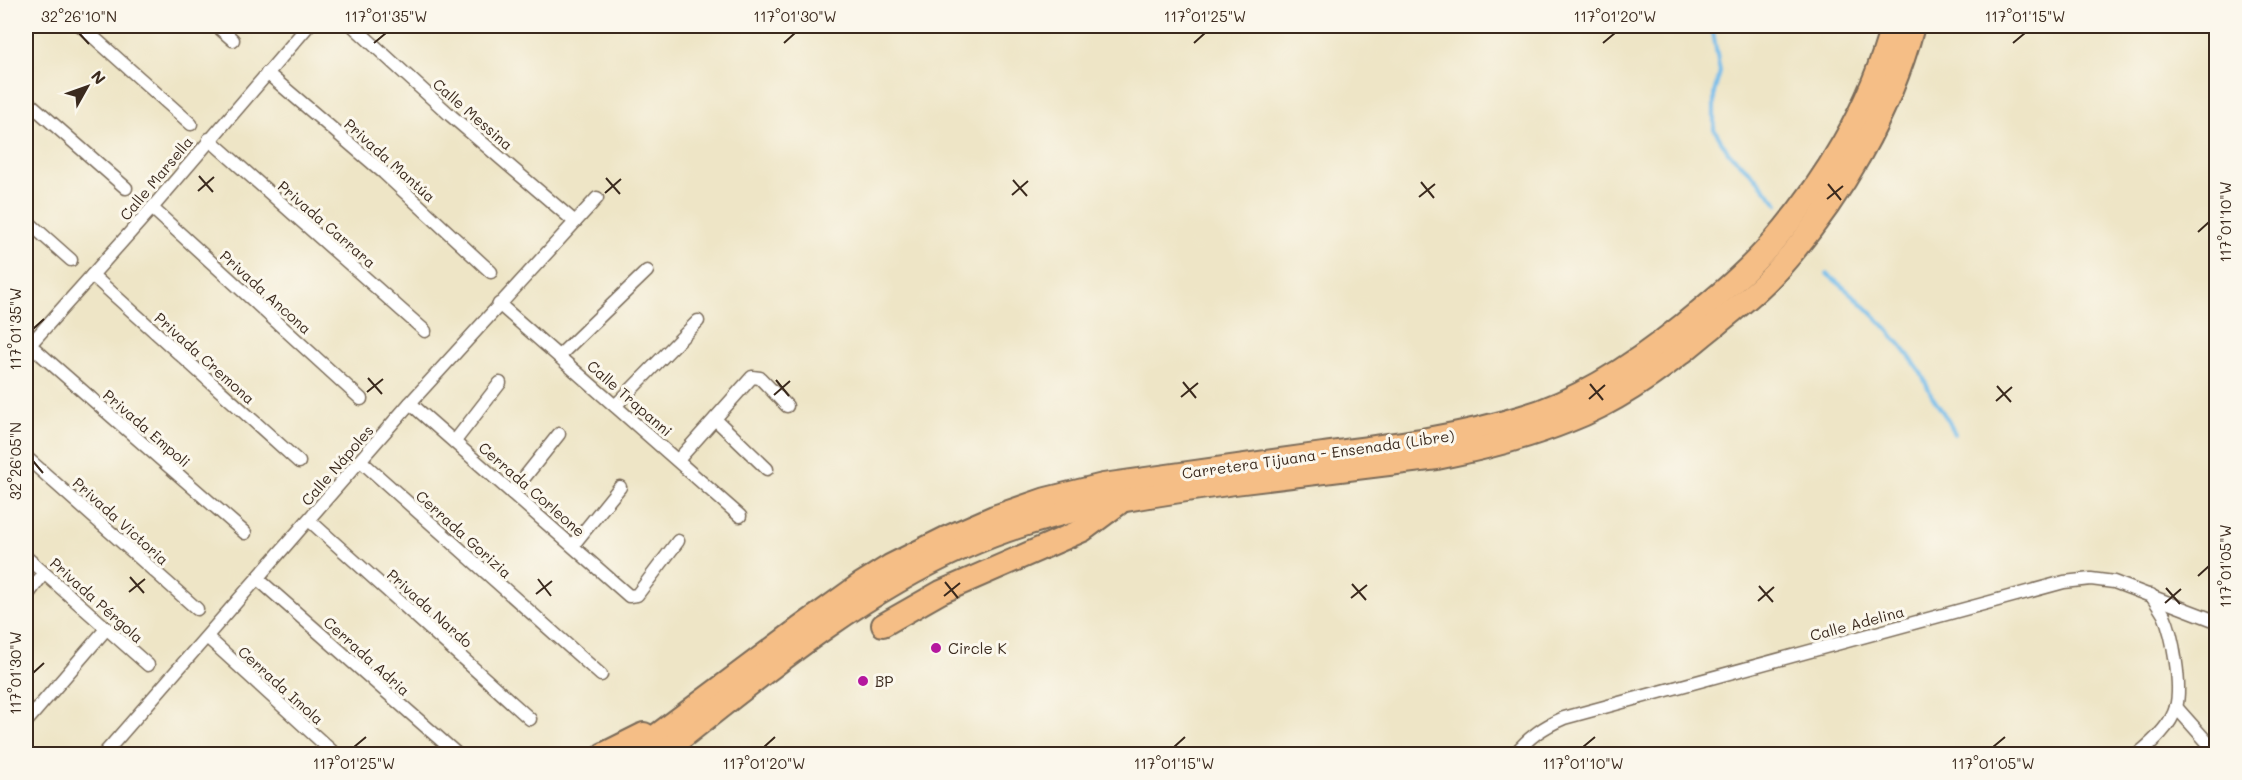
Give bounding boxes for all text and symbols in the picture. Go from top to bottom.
text: 32°26'10"N [41,6,117,26]
text: 117°01'35"W [345,6,427,26]
text: 117°01'30"W [753,6,837,26]
text: 117°01'25"W [1164,6,1246,26]
text: 117°01'20"W [1574,6,1656,26]
text: 117°01'15"W [1985,6,2065,26]
north arrow [57,57,117,117]
text: N [87,66,111,88]
street label: Calle Messina [429,74,517,154]
street label: Privada Mantúa [340,114,440,206]
street label: Calle Marsella [115,132,197,224]
street label: Privada Carrara [274,176,380,272]
text: 117°01'10"W [2215,181,2235,263]
street label: Privada Ancona [216,246,316,338]
text: 117°01'35"W [5,288,25,370]
street label: Privada Cremona [151,308,259,408]
street label: Calle Trapanni [583,355,677,441]
street label: Privada Empoli [99,385,195,471]
street label: Calle Nápoles [296,420,378,510]
text: 32°26'05"N [5,422,25,500]
street label: Carretera Tijuana - Ensenada (Libre) [1180,425,1456,483]
street label: Cerrada Corleone [475,437,589,541]
street label: Privada Victoria [69,473,173,569]
street label: Cerrada Gorizia [412,486,516,582]
text: 117°01'05"W [2215,524,2235,608]
street label: Privada Pérgola [46,553,148,647]
street label: Privada Nardo [383,564,477,652]
street label: Calle Adelina [1808,601,1906,645]
street label: Cerrada Adria [320,612,414,700]
text: 117°01'30"W [5,631,25,715]
place label: Circle K [948,638,1007,658]
street label: Cerrada Imola [234,641,328,729]
marker: Circle K [929,641,943,655]
place label: BP [875,671,893,691]
marker: BP [856,674,870,688]
text: 117°01'25"W [313,753,395,773]
text: 117°01'20"W [723,753,805,773]
text: 117°01'15"W [1134,753,1214,773]
text: 117°01'10"W [1542,753,1624,773]
text: 117°01'05"W [1951,753,2035,773]

